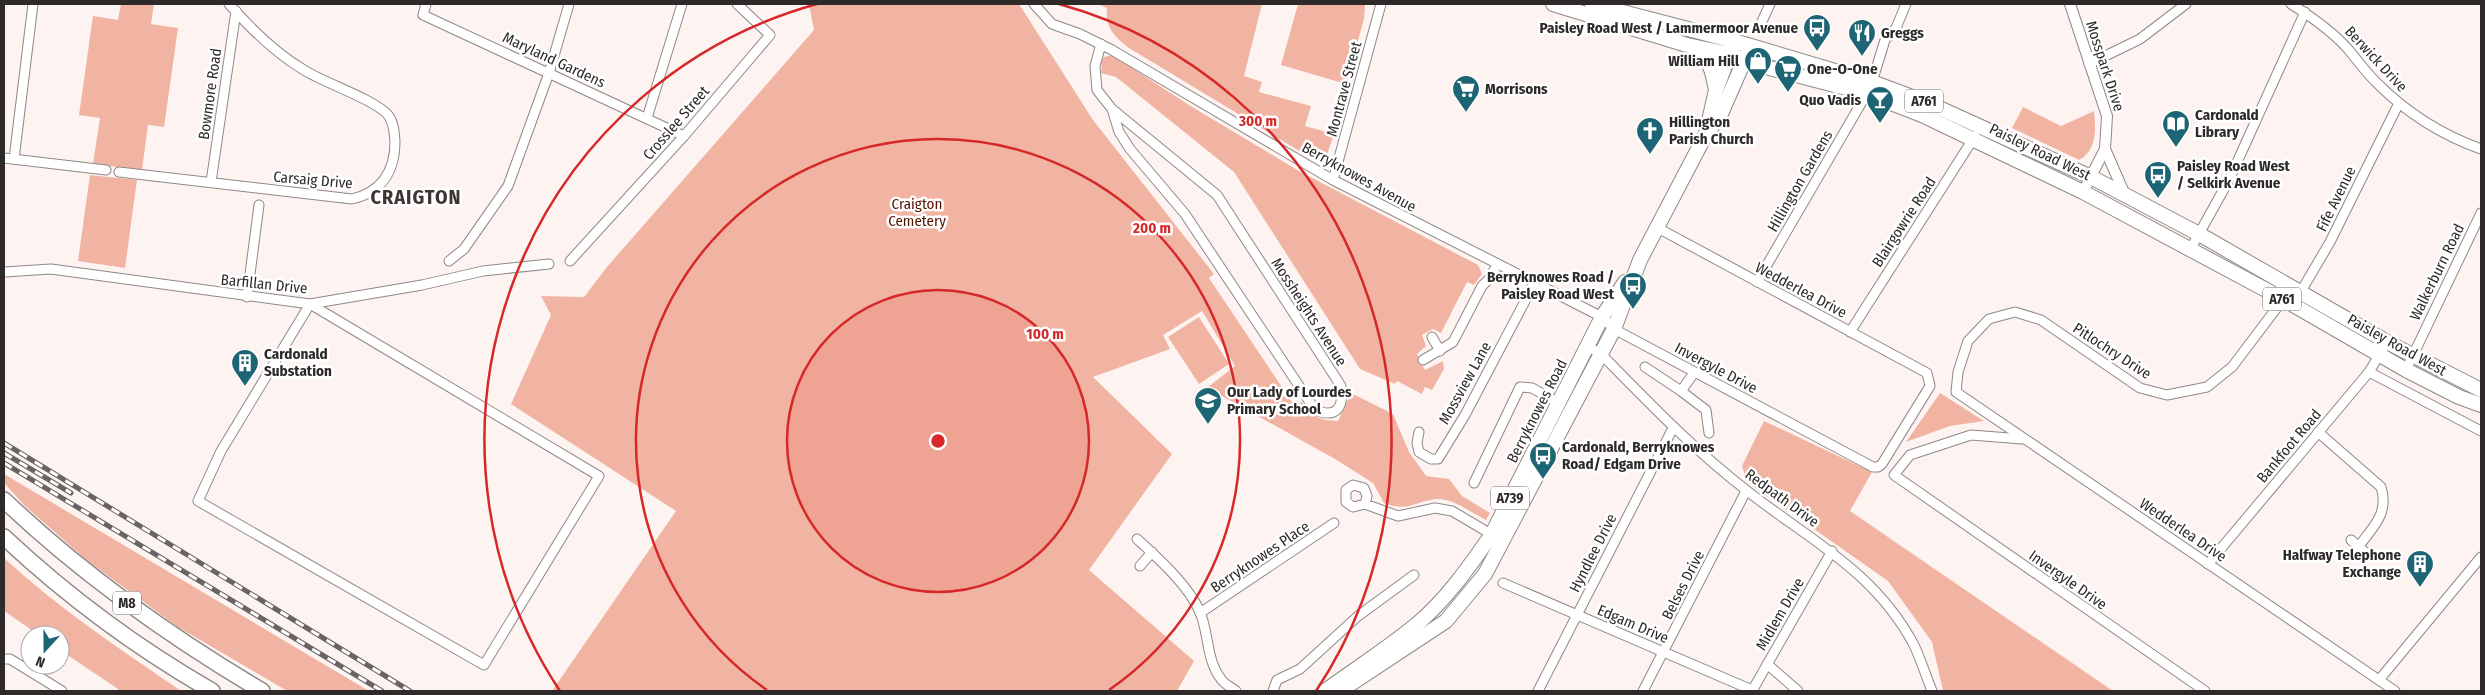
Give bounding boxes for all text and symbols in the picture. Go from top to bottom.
bus stop icon: Paisley Road West / Lammermoor Avenue [1802,13,1832,52]
restaurant icon: Greggs [1847,18,1877,57]
place label: Paisley Road West / Lammermoor Avenue [1540,19,1798,37]
street label: Mosspark Drive [2082,19,2128,113]
street label: Berwick Drive [2341,22,2411,96]
place label: Greggs [1881,24,1924,42]
street label: Maryland Gardens [500,28,608,92]
street label: Montrave Street [1323,39,1365,139]
shop icon: William Hill [1743,46,1773,85]
street label: Bowmore Road [195,47,225,141]
place label: William Hill [1668,52,1740,70]
supermarket icon: One-O-One [1773,54,1803,93]
place label: One-O-One [1807,60,1878,78]
supermarket icon: Morrisons [1451,74,1481,113]
place label: Morrisons [1485,80,1548,98]
street label: Crosslee Street [639,82,713,164]
bar icon: Quo Vadis [1865,85,1895,124]
road number: A761 [1905,90,1943,112]
place label: Quo Vadis [1799,91,1861,109]
place label: Cardonald Library [2195,106,2259,141]
library icon: Cardonald Library [2161,109,2191,148]
text: 300 m [1238,112,1277,130]
place label: Hillington Parish Church [1669,113,1754,148]
church icon: Hillington Parish Church [1635,116,1665,155]
street label: Paisley Road West [1986,120,2094,184]
street label: Hillington Gardens [1764,127,1836,235]
street label: Berryknowes Avenue [1299,138,1419,216]
place label: Paisley Road West / Selkirk Avenue [2177,157,2291,192]
bus stop icon: Paisley Road West / Selkirk Avenue [2143,160,2173,199]
street label: Fife Avenue [2312,163,2360,235]
street label: Carsaig Drive [273,168,353,192]
street label: Blairgowrie Road [1868,174,1940,270]
district label: CRAIGTON [371,185,461,209]
park label: Craigton Cemetery [888,195,946,230]
text: 200 m [1132,219,1171,237]
street label: Walkerburn Road [2406,221,2468,323]
street label: Mossheights Avenue [1267,255,1351,369]
street label: Wedderlea Drive [1752,258,1850,322]
place label: Berryknowes Road / Paisley Road West [1487,268,1615,303]
street label: Barfillan Drive [220,271,308,297]
bus stop icon: Berryknowes Road / Paisley Road West [1618,271,1648,310]
road number: A761 [2263,288,2301,310]
street label: Paisley Road West [2344,310,2450,380]
street label: Pitlochry Drive [2069,319,2155,383]
text: 100 m [1026,325,1064,343]
street label: Mossview Lane [1435,339,1495,427]
street label: Invergyle Drive [1672,339,1760,397]
place label: Cardonald Substation [264,345,332,380]
building icon: Cardonald Substation [230,348,260,387]
street label: Berryknowes Road [1503,356,1571,466]
place label: Our Lady of Lourdes Primary School [1227,383,1352,418]
school or university icon: Our Lady of Lourdes Primary School [1193,386,1223,425]
street label: Bankfoot Road [2253,406,2325,486]
centre of rings [929,432,947,450]
place label: Cardonald, Berryknowes Road/ Edgam Drive [1562,438,1715,473]
bus stop icon: Cardonald, Berryknowes Road/ Edgam Drive [1528,441,1558,480]
street label: Redpath Drive [1742,465,1822,531]
road number: A739 [1491,486,1529,509]
street label: Wedderlea Drive [2136,494,2230,566]
street label: Hyndlee Drive [1566,511,1620,595]
street label: Berryknowes Place [1207,517,1313,597]
street label: Invergyle Drive [2026,546,2110,614]
place label: Halfway Telephone Exchange [2283,546,2401,581]
street label: Belses Drive [1658,547,1708,623]
building icon: Halfway Telephone Exchange [2405,549,2435,588]
street label: Midlem Drive [1752,575,1808,653]
road number: M8 [113,592,141,614]
street label: Edgam Drive [1595,601,1671,647]
north arrow [20,625,70,675]
text: N [34,652,47,671]

